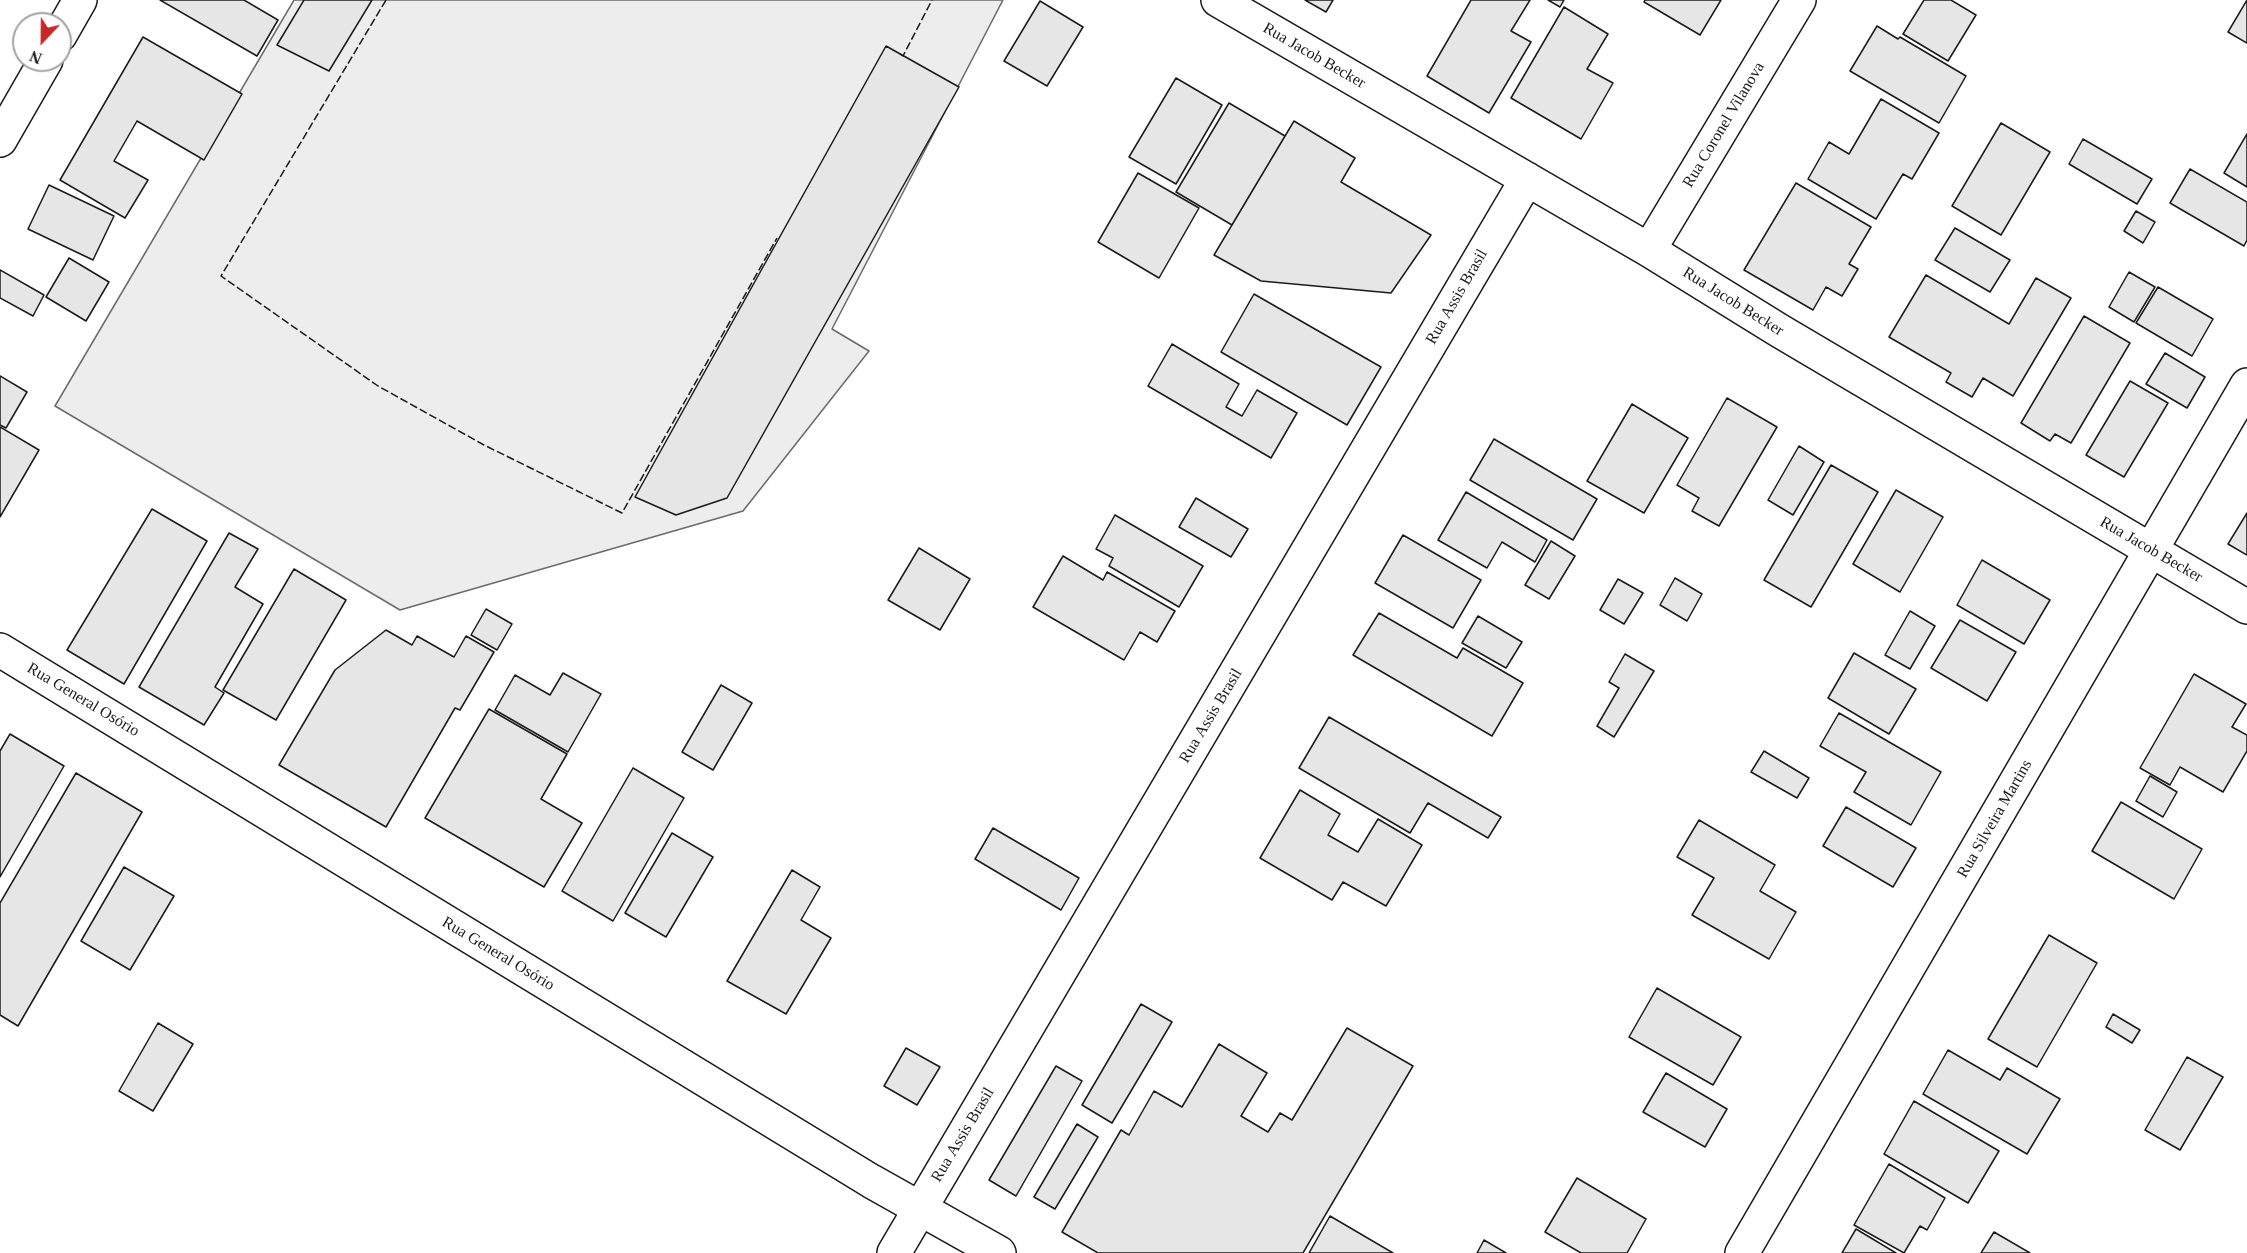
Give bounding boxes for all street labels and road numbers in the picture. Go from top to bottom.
street label: Rua Jacob Becker [1259,19,1369,93]
street label: Rua Coronel Vilanova [1679,59,1769,191]
street label: Rua Assis Brasil [1422,246,1492,348]
street label: Rua Jacob Becker [1679,263,1787,341]
street label: Rua Jacob Becker [2096,513,2206,587]
street label: Rua General Osório [23,659,143,741]
street label: Rua Assis Brasil [1175,665,1247,767]
street label: Rua Silveira Martins [1953,756,2037,882]
street label: Rua General Osório [438,913,558,995]
street label: Rua Assis Brasil [927,1084,999,1186]

